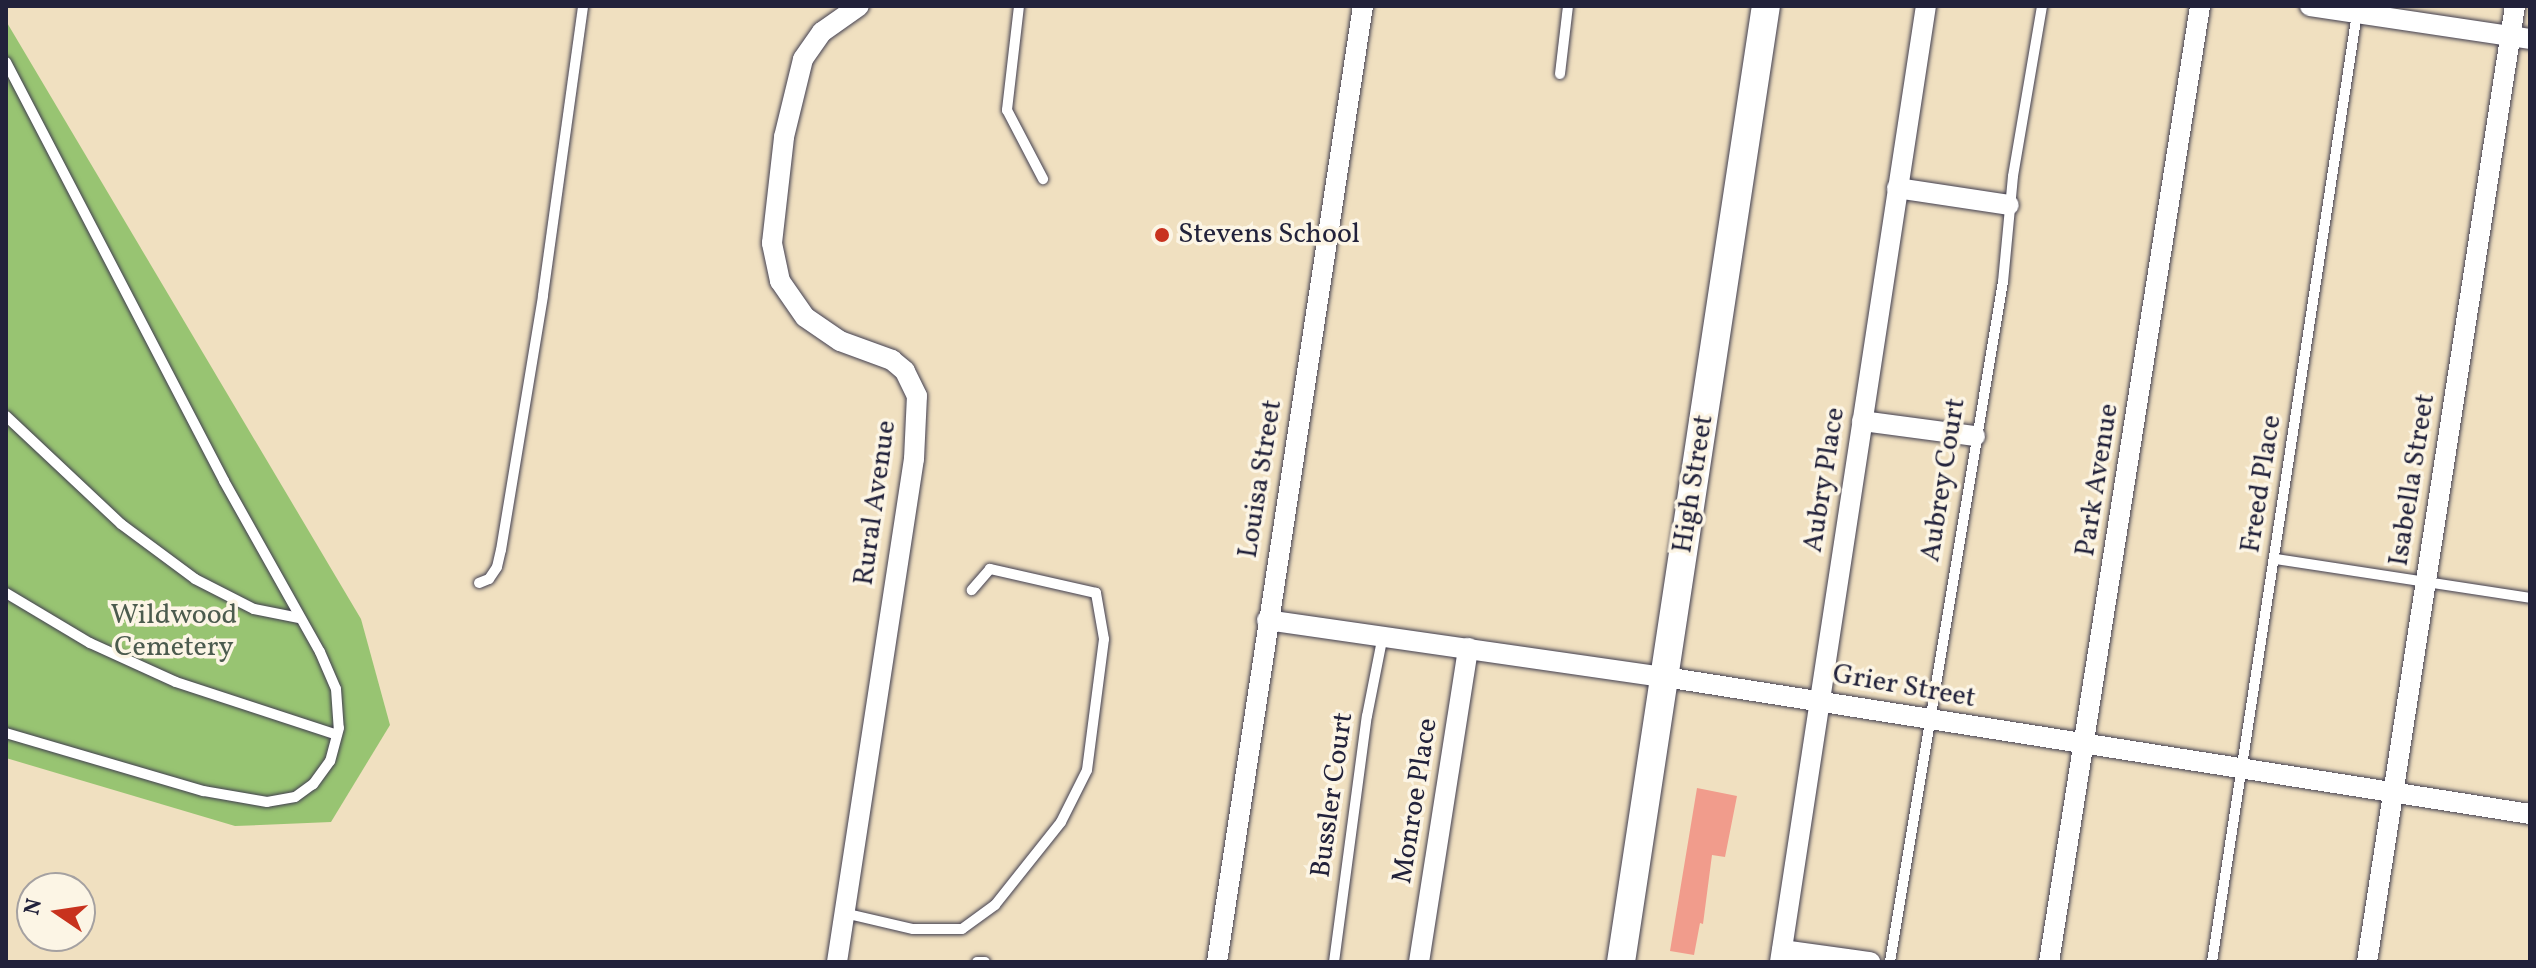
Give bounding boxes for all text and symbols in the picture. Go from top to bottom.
place label: Stevens School [1178,218,1360,252]
marker: Stevens School [1153,226,1171,244]
street label: Isabella Street [2383,391,2443,569]
street label: Aubrey Court [1914,395,1974,565]
street label: Louisa Street [1232,397,1290,561]
street label: Park Avenue [2069,401,2127,559]
street label: Aubry Place [1797,405,1853,555]
street label: High Street [1666,412,1722,556]
street label: Freed Place [2235,413,2289,555]
street label: Rural Avenue [848,418,904,588]
park label: Wildwood Cemetery [111,599,237,665]
street label: Grier Street [1830,658,1978,716]
street label: Bussler Court [1305,710,1361,880]
street label: Monroe Place [1386,716,1446,886]
north arrow [16,872,96,952]
text: N [17,896,51,918]

